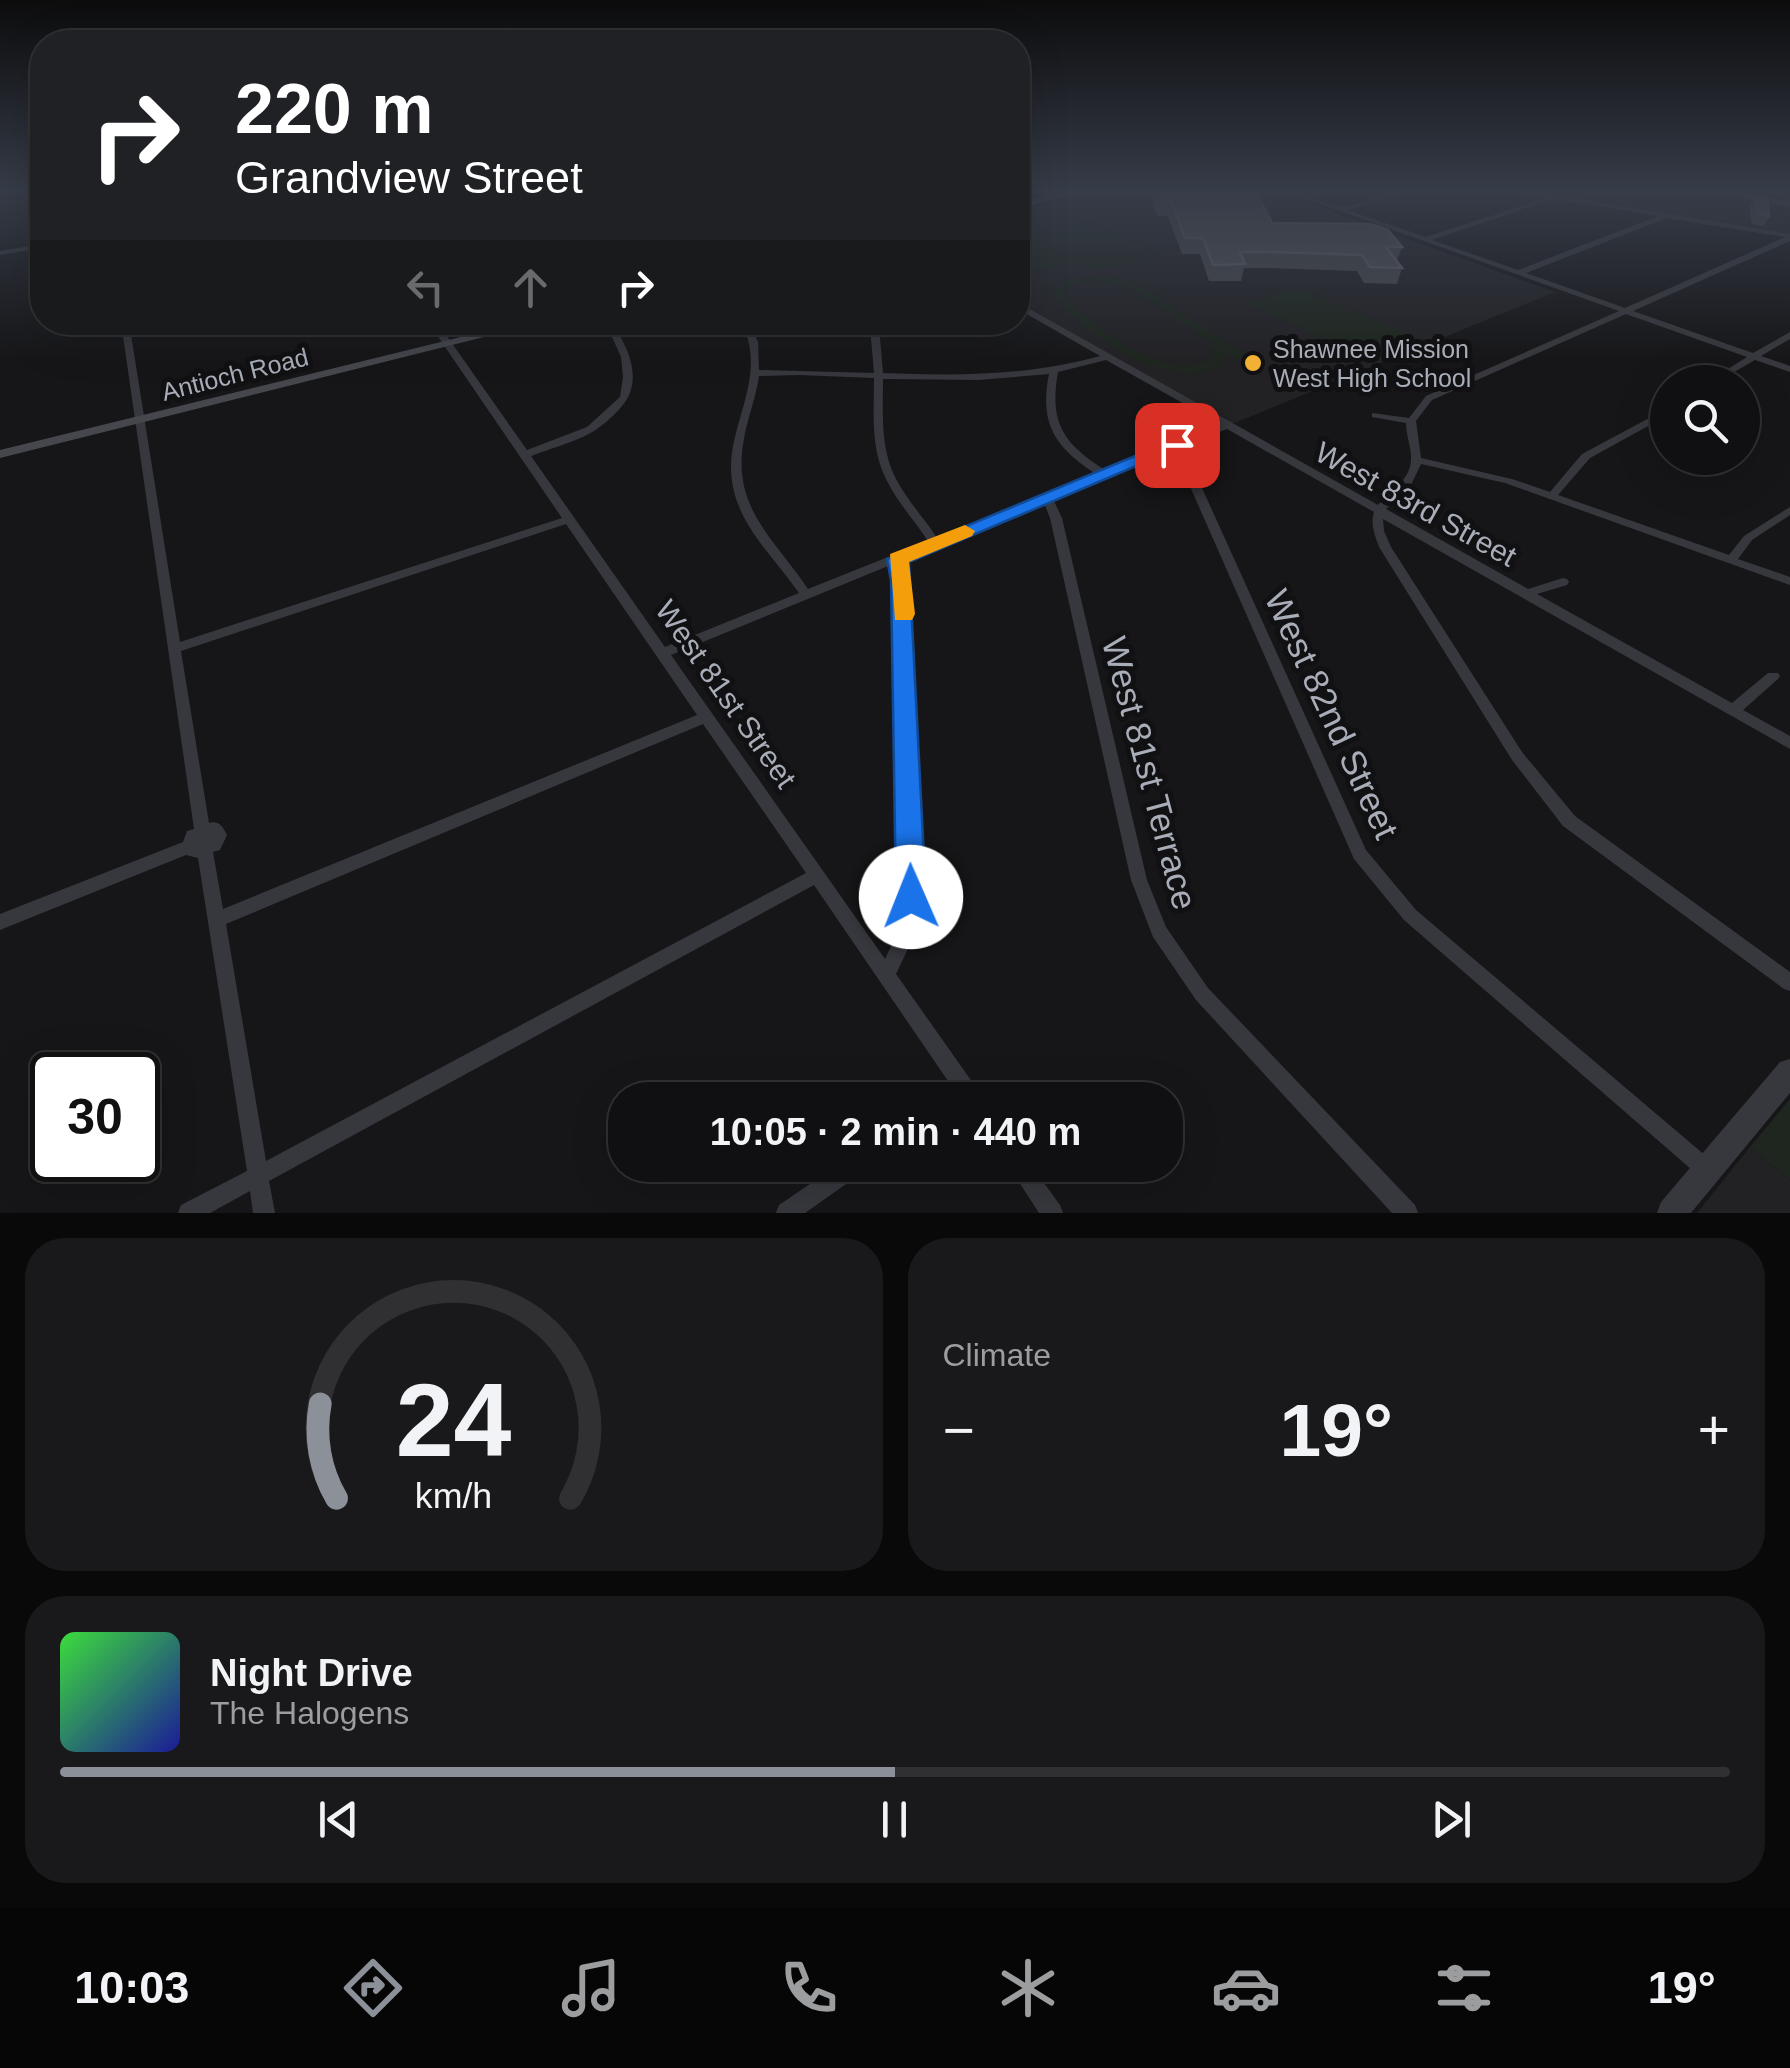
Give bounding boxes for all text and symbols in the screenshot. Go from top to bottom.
icon: right [70,70,200,200]
text: 220 m [235,70,433,148]
text: Grandview Street [235,152,583,203]
icon: left [398,260,453,315]
icon: ahead [503,260,558,315]
icon: right [608,260,663,315]
place label: Shawnee Mission West High School [1273,335,1471,392]
street label: Antioch Road [159,342,311,406]
marker: Shawnee Mission West High School [1242,352,1264,374]
map controls [1650,365,1760,475]
button: search [1650,365,1760,475]
pin [1135,403,1220,488]
icon: arrive [1150,418,1205,473]
street label: West 83rd Street [1310,435,1523,573]
street label: West 82nd Street [1257,584,1407,845]
street label: West 81st Street [649,594,803,795]
street label: West 81st Terrace [1095,632,1205,914]
position arrow [859,845,963,949]
speed limit sign: 30 [30,1052,160,1182]
text: 10:05 · 2 min · 440 m [710,1111,1081,1153]
text: Climate [943,1337,1051,1373]
text: 24 [396,1362,512,1478]
text: 19° [1280,1388,1393,1472]
text: − [943,1399,975,1461]
text: + [1698,1399,1730,1461]
text: km/h [415,1476,492,1516]
text: Night Drive [210,1652,413,1694]
text: The Halogens [210,1695,409,1731]
icon: previous [311,1792,366,1847]
icon: pause [867,1792,922,1847]
icon: next [1424,1792,1479,1847]
icon: directions [338,1953,408,2023]
icon: music [556,1953,626,2023]
icon: phone [774,1953,844,2023]
icon: climate [993,1953,1063,2023]
icon: car [1211,1953,1281,2023]
icon: filters [1429,1953,1499,2023]
text: 10:03 [74,1962,189,2013]
text: 19° [1648,1962,1716,2013]

